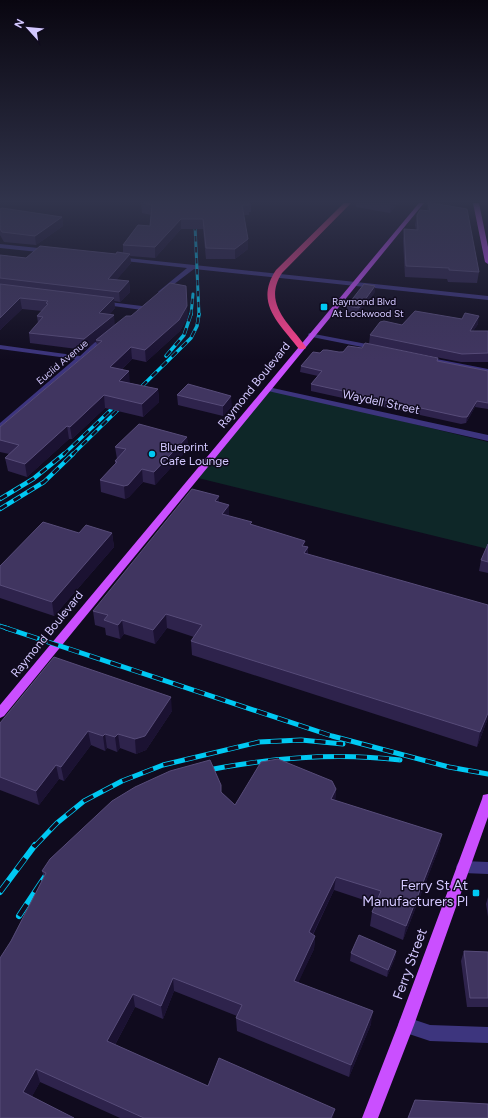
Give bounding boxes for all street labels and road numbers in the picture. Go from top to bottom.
street label: Euclid Avenue [33,336,91,387]
street label: Raymond Boulevard [215,339,293,431]
street label: Waydell Street [341,387,421,417]
street label: Raymond Boulevard [8,588,86,680]
street label: Ferry Street [389,926,431,1002]

